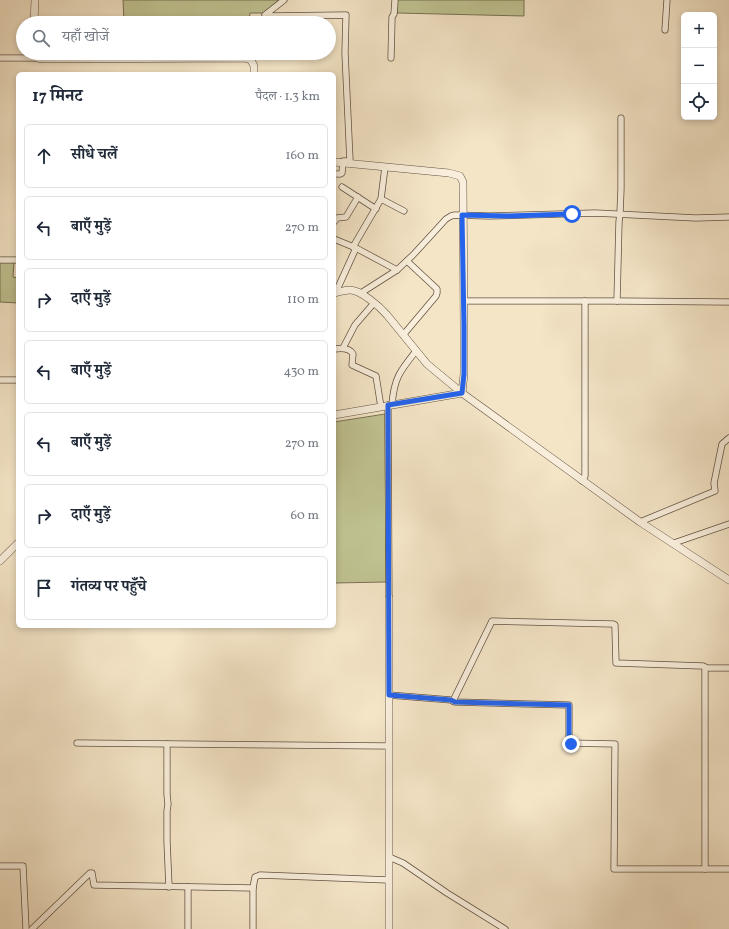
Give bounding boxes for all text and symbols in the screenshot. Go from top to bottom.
map controls [681,12,717,120]
button: + [681,12,717,48]
search box [16,16,336,60]
icon: search [30,27,52,49]
text: यहाँ खोजें [62,27,109,48]
button: − [681,48,717,84]
button: locate [681,84,717,120]
text: 17 मिनट [32,85,83,108]
text: पैदल · 1.3 km [256,88,320,106]
icon: ahead [33,145,55,167]
text: सीधे चलें [71,145,118,166]
text: 160 m [285,147,319,165]
route start [563,205,581,223]
icon: left [33,217,55,239]
text: बाएँ मुड़ें [71,217,111,238]
text: 270 m [285,219,319,237]
icon: right [33,289,55,311]
text: दाएँ मुड़ें [71,289,111,310]
text: 110 m [287,291,319,309]
icon: left [33,361,55,383]
text: बाएँ मुड़ें [71,361,111,382]
text: 430 m [283,363,319,381]
icon: left [33,433,55,455]
text: बाएँ मुड़ें [71,433,111,454]
text: 270 m [285,435,319,453]
icon: right [33,505,55,527]
text: दाएँ मुड़ें [71,505,111,526]
text: 60 m [291,507,319,525]
icon: arrive [33,577,55,599]
text: गंतव्य पर पहुँचे [71,577,146,598]
route end [562,735,580,753]

